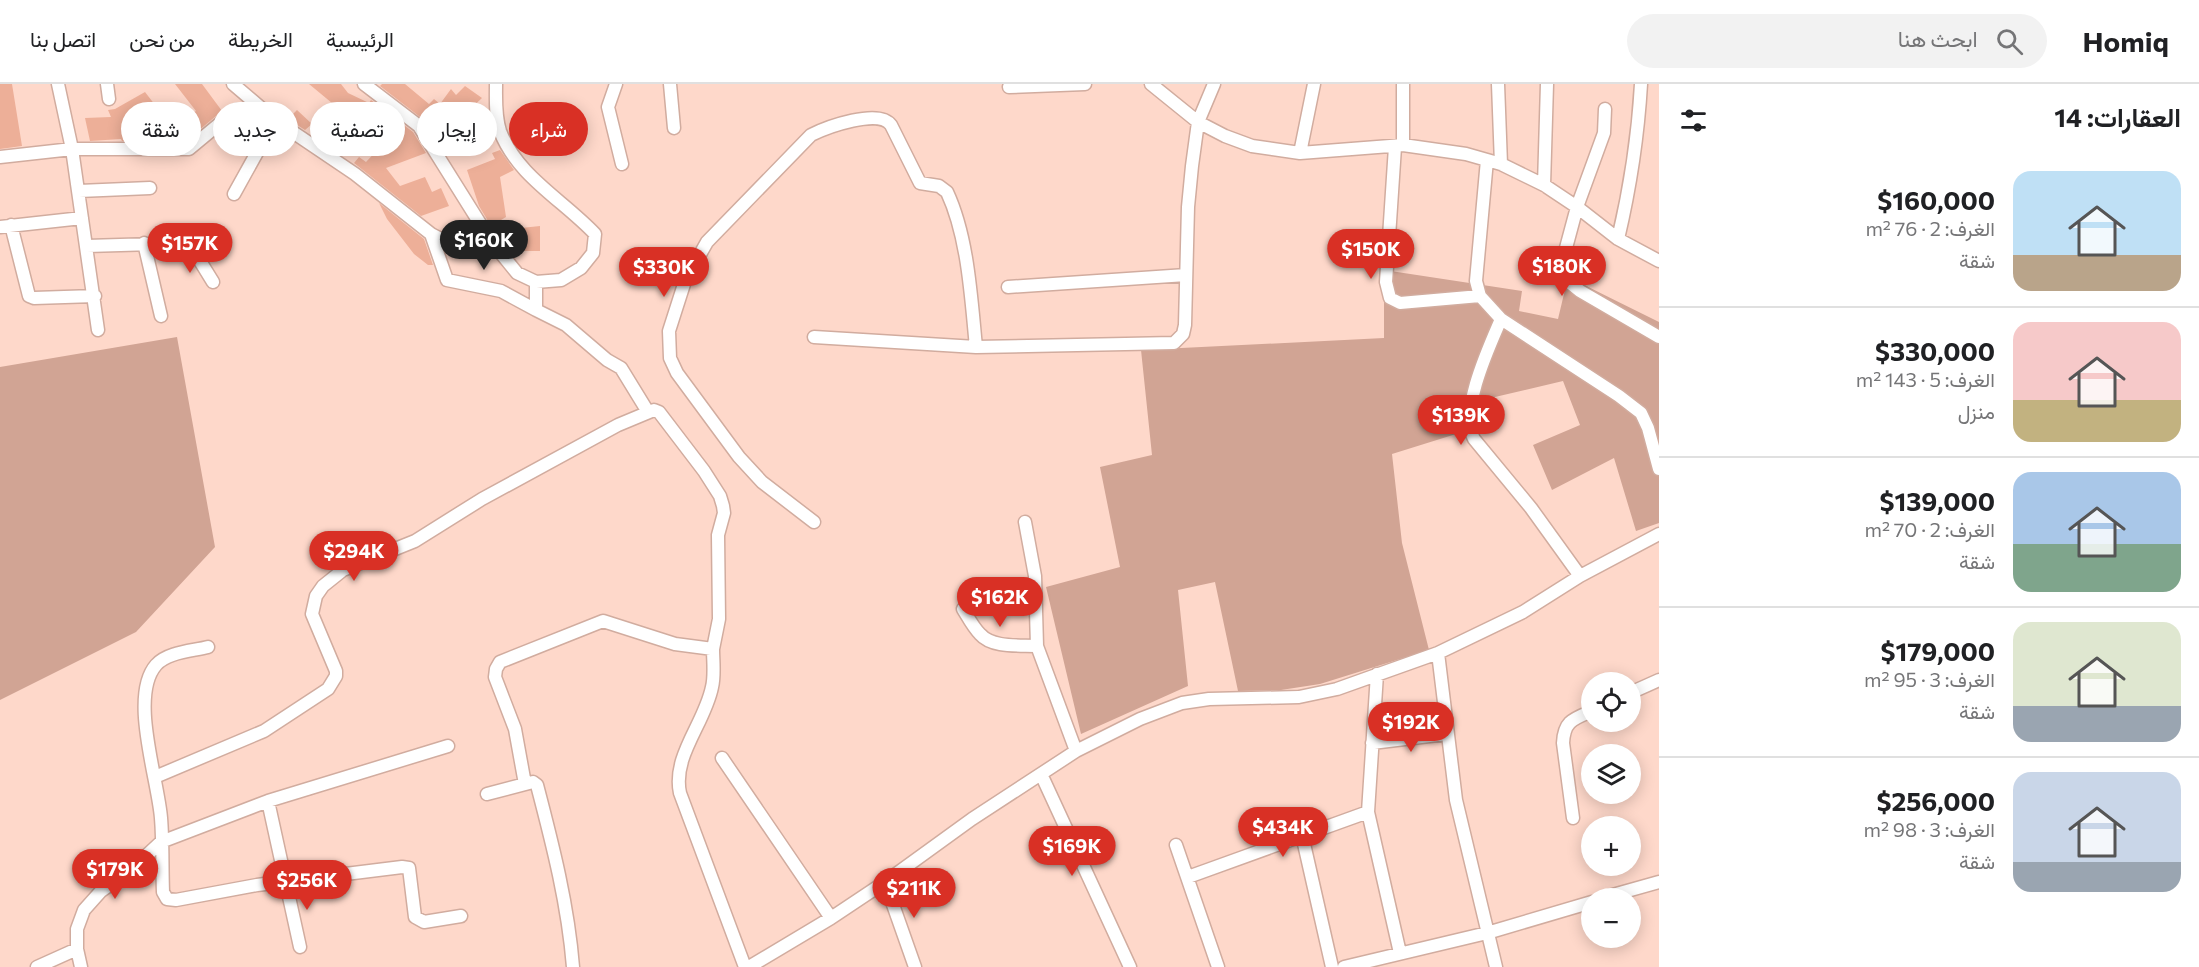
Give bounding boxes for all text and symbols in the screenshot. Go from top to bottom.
search box [1627,14,2047,68]
text: Homiq [2083,24,2169,58]
text: ابحث هنا [1898,25,1978,52]
icon: search [1993,25,2026,58]
text: اتصل بنا [30,26,96,51]
text: من نحن [129,26,195,51]
text: الخريطة [228,26,293,51]
text: الرئيسية [326,26,394,51]
text: العقارات: 14 [2054,101,2181,132]
chip: شقة [121,102,201,156]
chip: جديد [213,102,298,156]
chip: تصفية [310,102,405,156]
chip: إيجار [417,102,497,156]
chip: شراء [509,102,588,156]
icon: filters [1677,104,1710,137]
text: $160,000 [1877,184,1995,215]
icon: home [2061,195,2133,267]
text: الغرف: 2 · 76 m² [1865,216,1995,240]
pin: $160K [442,220,526,271]
pin: $157K [148,223,232,274]
text: $160K [454,227,514,251]
pin: $150K [1329,229,1413,280]
text: $157K [161,230,219,254]
text: $150K [1341,236,1401,260]
pin: $180K [1520,246,1604,297]
pin: $330K [622,247,706,298]
text: شقة [1959,248,1995,272]
text: $180K [1532,253,1592,277]
text: $330K [633,254,695,278]
text: $330,000 [1875,335,1995,366]
icon: home [2061,346,2133,418]
text: الغرف: 5 · 143 m² [1856,367,1995,391]
pin: $139K [1419,395,1503,446]
text: منزل [1958,399,1995,423]
text: $139K [1432,402,1490,426]
text: $139,000 [1879,485,1995,516]
icon: home [2061,496,2133,568]
text: الغرف: 2 · 70 m² [1865,517,1995,541]
pin: $294K [312,531,396,582]
text: $294K [323,538,385,562]
text: شقة [1959,549,1995,573]
pin: $162K [958,577,1042,628]
text: $162K [971,584,1029,608]
text: $179,000 [1881,635,1995,666]
icon: home [2061,646,2133,718]
text: الغرف: 3 · 95 m² [1864,667,1995,691]
map controls [1581,672,1641,948]
button: locate [1581,672,1641,732]
text: شقة [1959,699,1995,723]
pin: $192K [1369,702,1453,753]
text: $192K [1382,709,1440,733]
button: layers [1581,744,1641,804]
text: $256,000 [1876,785,1995,816]
icon: home [2061,796,2133,868]
pin: $434K [1241,807,1325,858]
text: $434K [1252,814,1314,838]
button: + [1581,816,1641,876]
text: الغرف: 3 · 98 m² [1863,817,1995,841]
pin: $169K [1030,826,1114,877]
text: $169K [1043,833,1101,857]
pin: $179K [73,849,157,900]
text: شقة [1959,849,1995,873]
text: $179K [86,856,144,880]
pin: $256K [265,860,349,911]
text: $256K [277,867,337,891]
pin: $211K [872,868,956,919]
text: $211K [887,875,941,899]
button: − [1581,888,1641,948]

